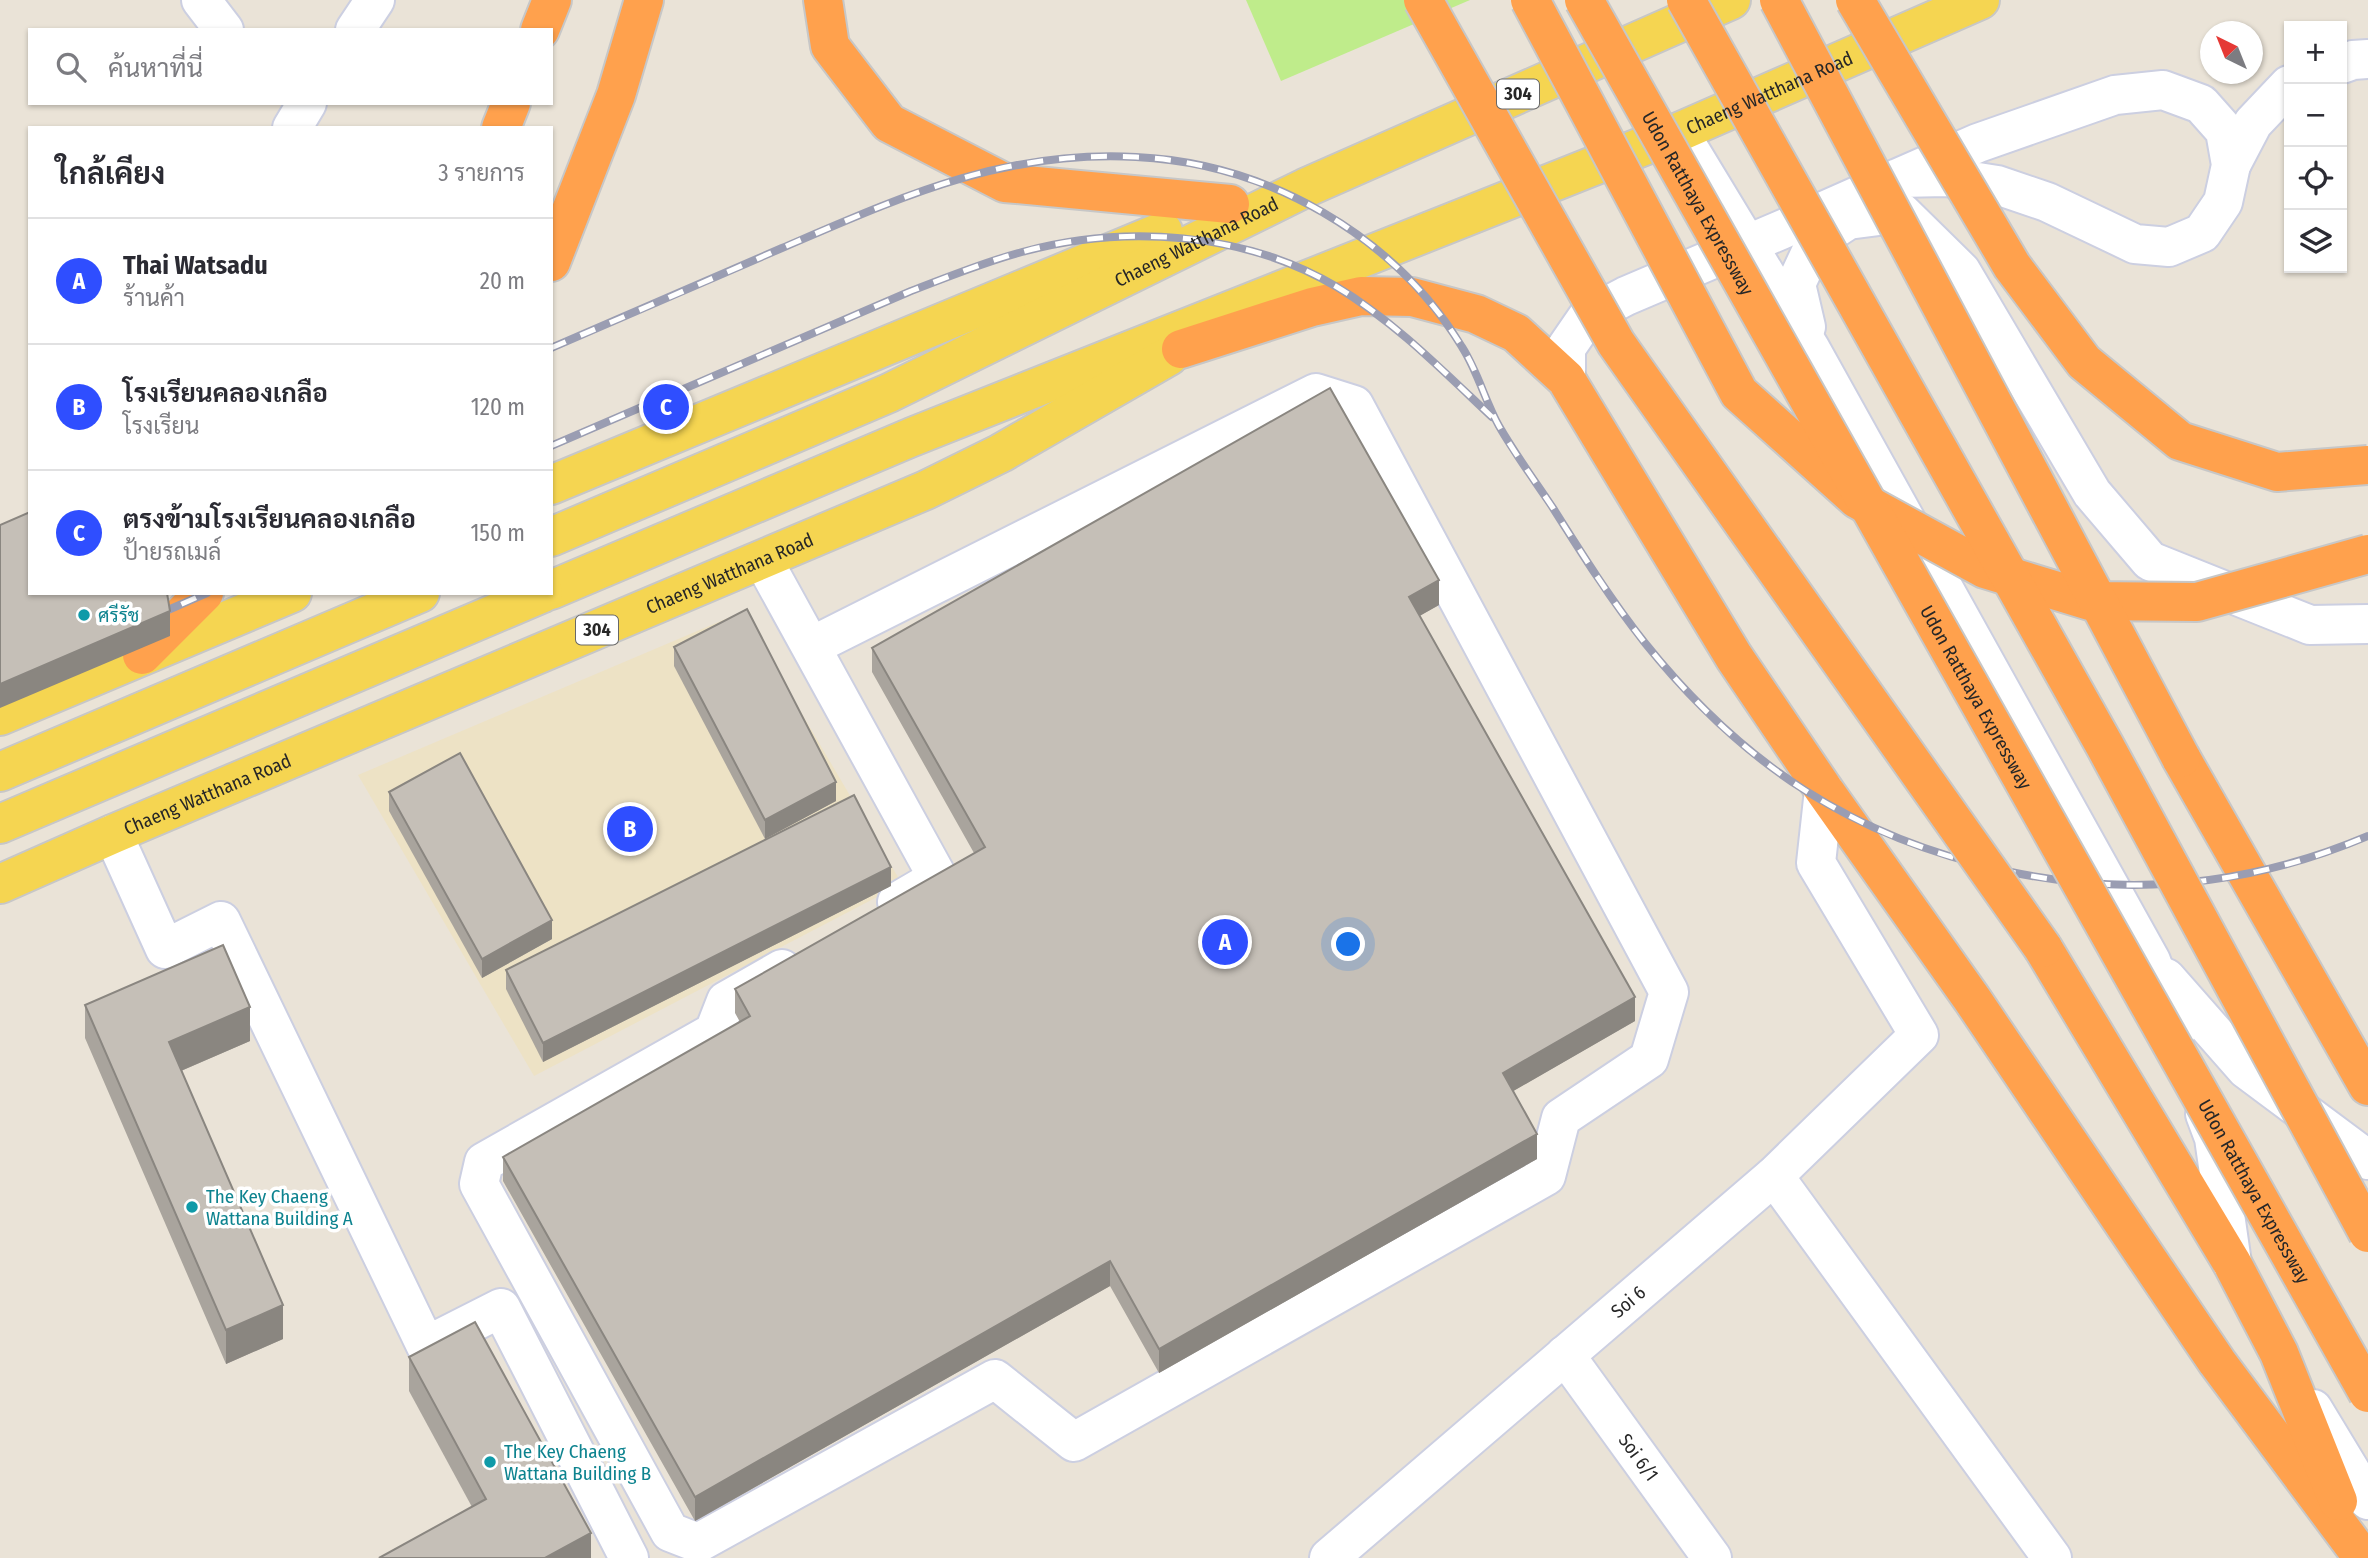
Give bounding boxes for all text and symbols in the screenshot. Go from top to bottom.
north arrow [2200,21,2263,84]
map controls [2284,21,2347,273]
button: + [2284,21,2347,84]
search box [28,28,553,105]
street label: Chaeng Watthana Road [1683,46,1856,139]
icon: search [52,48,90,86]
text: ค้นหาที่นี่ [108,53,203,84]
road number: 304 [1497,80,1539,108]
button: − [2284,84,2347,147]
street label: Udon Ratthaya Expressway [1637,107,1759,300]
button: locate [2284,147,2347,210]
text: ใกล้เคียง [56,156,165,192]
text: 3 รายการ [438,159,525,187]
street label: Chaeng Watthana Road [1111,192,1282,292]
button: layers [2284,210,2347,273]
text: Thai Watsadu [123,250,268,281]
text: A [73,267,85,295]
text: 20 m [480,267,525,295]
text: ร้านค้า [123,284,185,312]
text: โรงเรียนคลองเกลือ [123,378,328,409]
pin: C [643,381,689,433]
text: B [73,393,85,421]
text: 120 m [471,393,525,421]
text: โรงเรียน [123,412,199,440]
text: ตรงข้ามโรงเรียนคลองเกลือ [123,504,416,535]
text: C [73,519,85,547]
text: 150 m [470,519,525,547]
street label: Chaeng Watthana Road [643,528,817,619]
text: ป้ายรถเมล์ [123,538,221,566]
street label: Udon Ratthaya Expressway [1915,601,2037,794]
place label: ศรีรัช [98,603,139,627]
marker: ศรีรัช [76,607,92,623]
road number: 304 [576,616,618,644]
street label: Chaeng Watthana Road [120,749,295,840]
pin: B [607,803,653,855]
pin: A [1202,916,1248,968]
your location [1331,927,1365,961]
street label: Udon Ratthaya Expressway [2193,1096,2315,1288]
place label: The Key Chaeng Wattana Building A [206,1185,353,1230]
marker: The Key Chaeng Wattana Building A [184,1199,200,1215]
street label: Soi 6 [1606,1281,1650,1323]
street label: Soi 6/1 [1614,1429,1663,1486]
place label: The Key Chaeng Wattana Building B [504,1440,651,1485]
marker: The Key Chaeng Wattana Building B [482,1454,498,1470]

